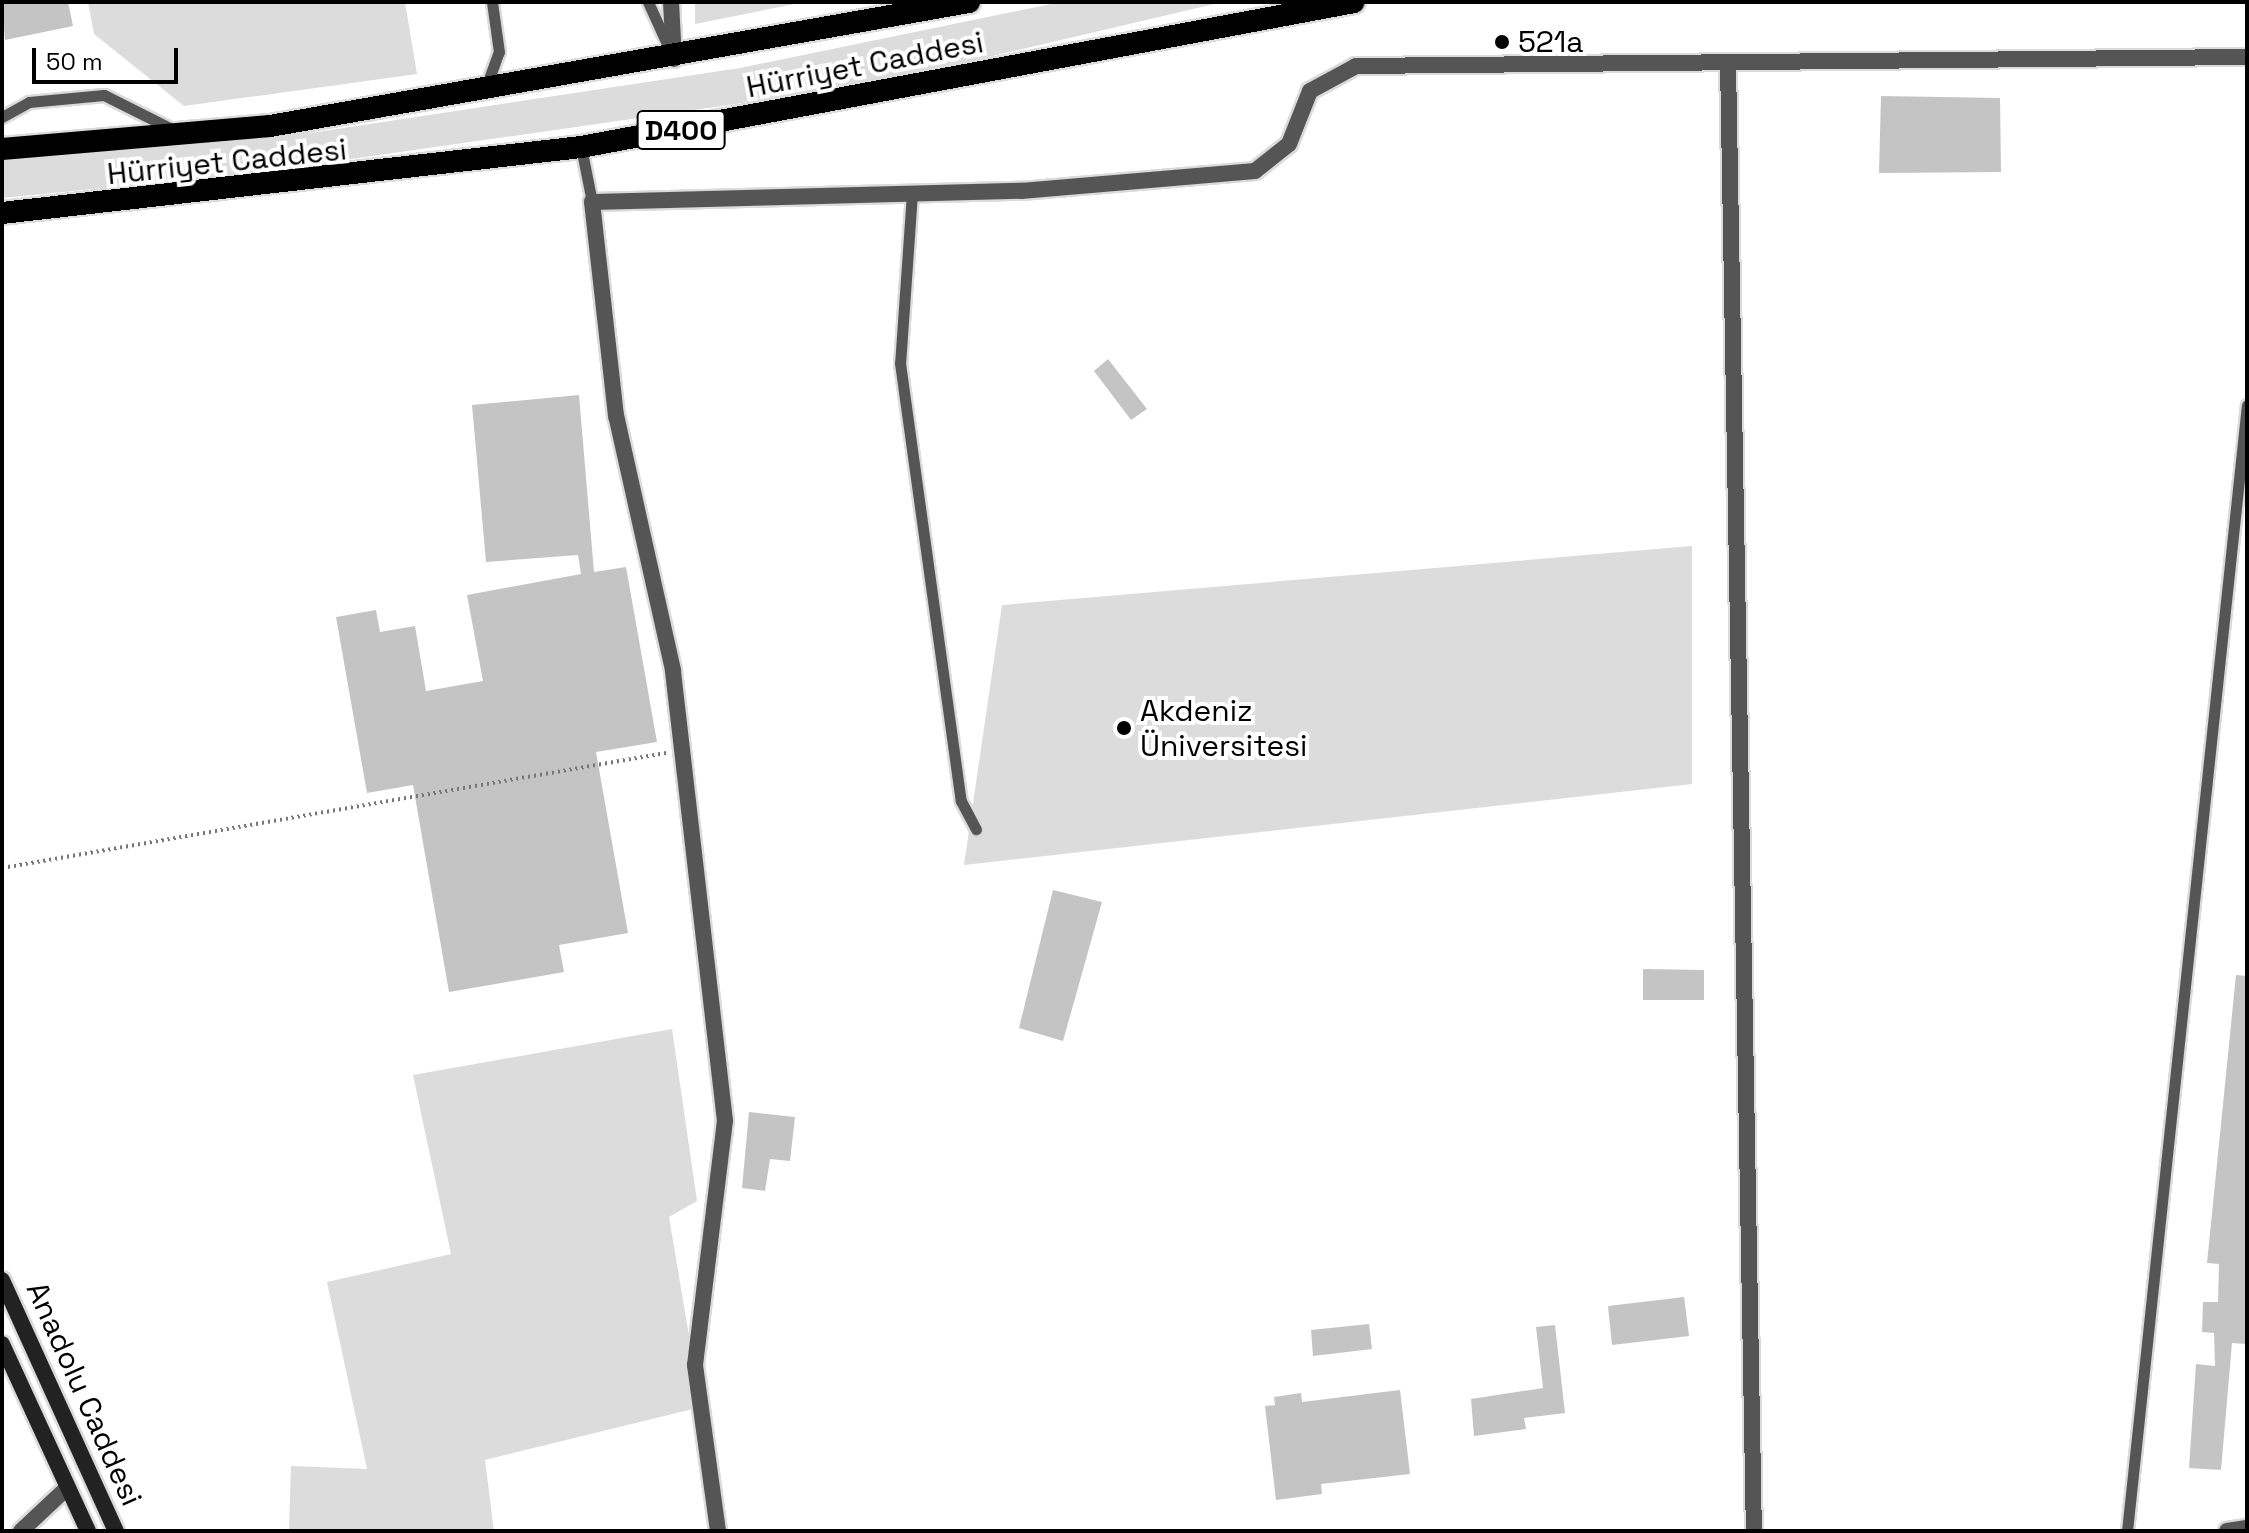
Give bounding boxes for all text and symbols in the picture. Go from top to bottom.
street label: Hürriyet Caddesi [743,24,987,106]
place label: 521a [1518,24,1584,60]
scale bar [36,32,182,82]
marker: 521a [1493,33,1511,51]
text: 50 m [46,46,103,77]
road number: D400 [635,106,727,154]
street label: Hürriyet Caddesi [105,132,349,192]
place label: Akdeniz Üniversitesi [1140,693,1307,764]
marker: Akdeniz Üniversitesi [1115,719,1133,737]
street label: Anadolu Caddesi [19,1277,149,1511]

